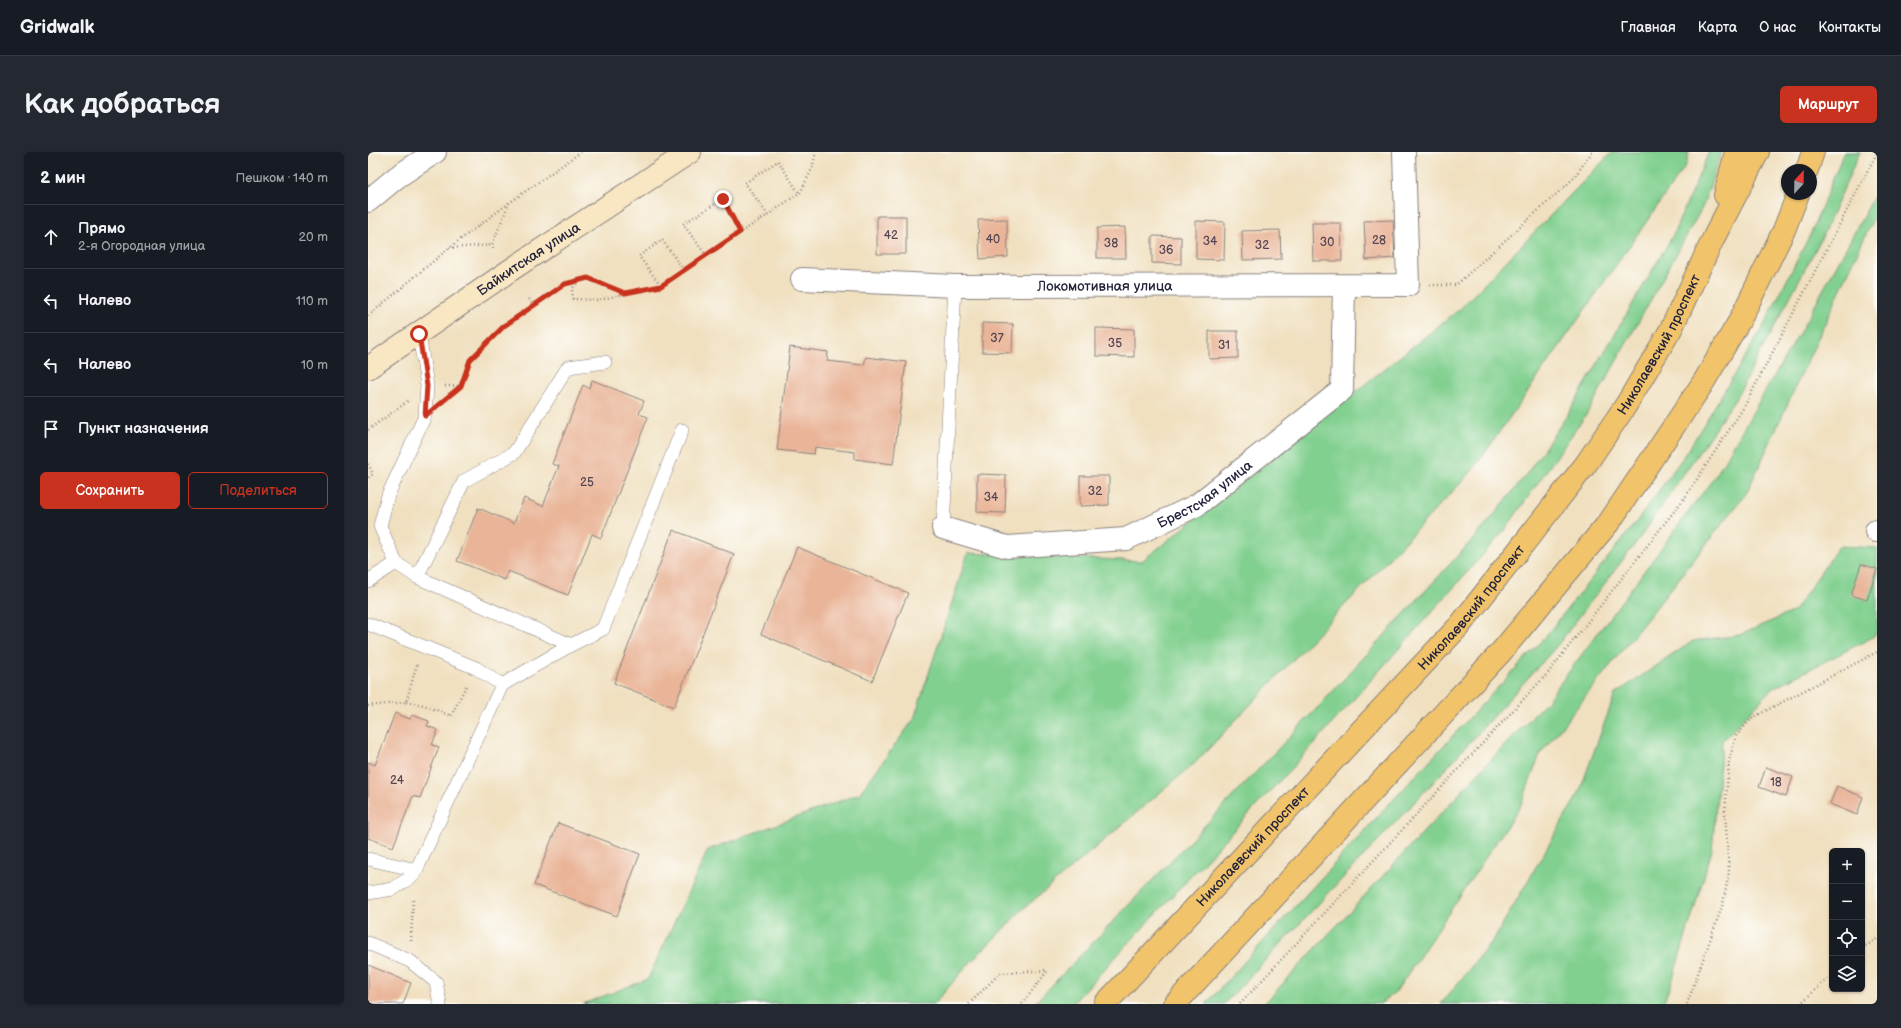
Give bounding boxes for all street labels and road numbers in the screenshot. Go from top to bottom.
street label: Байкитская улица [474,218,584,300]
street label: Николаевский проспект [1614,271,1705,418]
street label: Локомотивная улица [1036,278,1173,295]
street label: Брестская улица [1154,456,1256,532]
street label: Николаевский проспект [1414,541,1529,674]
street label: Николаевский проспект [1193,783,1314,910]

